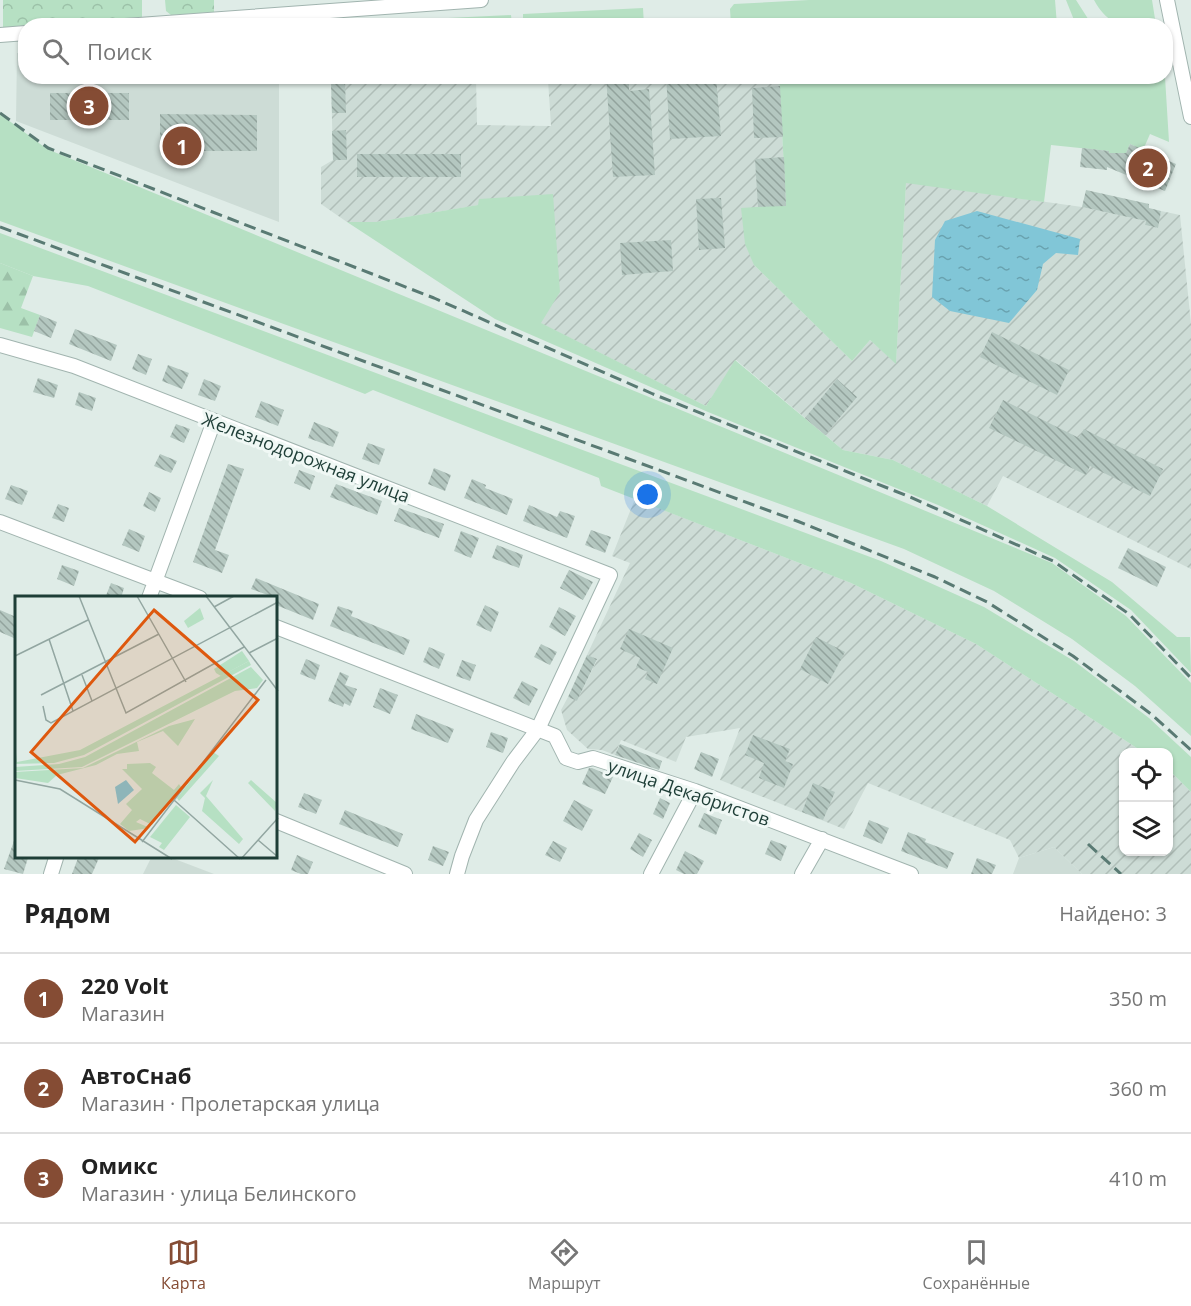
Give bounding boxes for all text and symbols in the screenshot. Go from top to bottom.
search box [18,18,1173,84]
icon: search [39,35,72,68]
text: Поиск [87,36,152,66]
pin: 3 [70,84,109,128]
pin: 1 [162,124,201,168]
pin: 2 [1128,146,1168,190]
street label: Железнодорожная улица [199,406,413,508]
your location [633,480,662,509]
inset map [15,596,278,859]
map controls [1119,748,1173,856]
button: locate [1119,748,1173,802]
street label: улица Декабристов [605,753,773,831]
button: layers [1119,802,1173,856]
text: Рядом [24,895,111,931]
text: Найдено: 3 [1059,900,1167,927]
text: 220 Volt [81,970,169,1000]
text: 1 [38,985,49,1012]
text: 350 m [1109,985,1167,1012]
text: Магазин [81,1000,165,1027]
text: АвтоСнаб [81,1060,191,1090]
text: 2 [38,1075,49,1102]
text: 360 m [1109,1075,1167,1102]
text: Магазин · Пролетарская улица [81,1090,380,1117]
text: Омикс [81,1150,158,1180]
text: 3 [38,1165,49,1192]
text: 410 m [1109,1165,1167,1192]
text: Магазин · улица Белинского [81,1180,356,1207]
tab: Карта [161,1236,206,1294]
tab: Маршрут [528,1236,601,1294]
tab: Сохранённые [923,1236,1030,1294]

